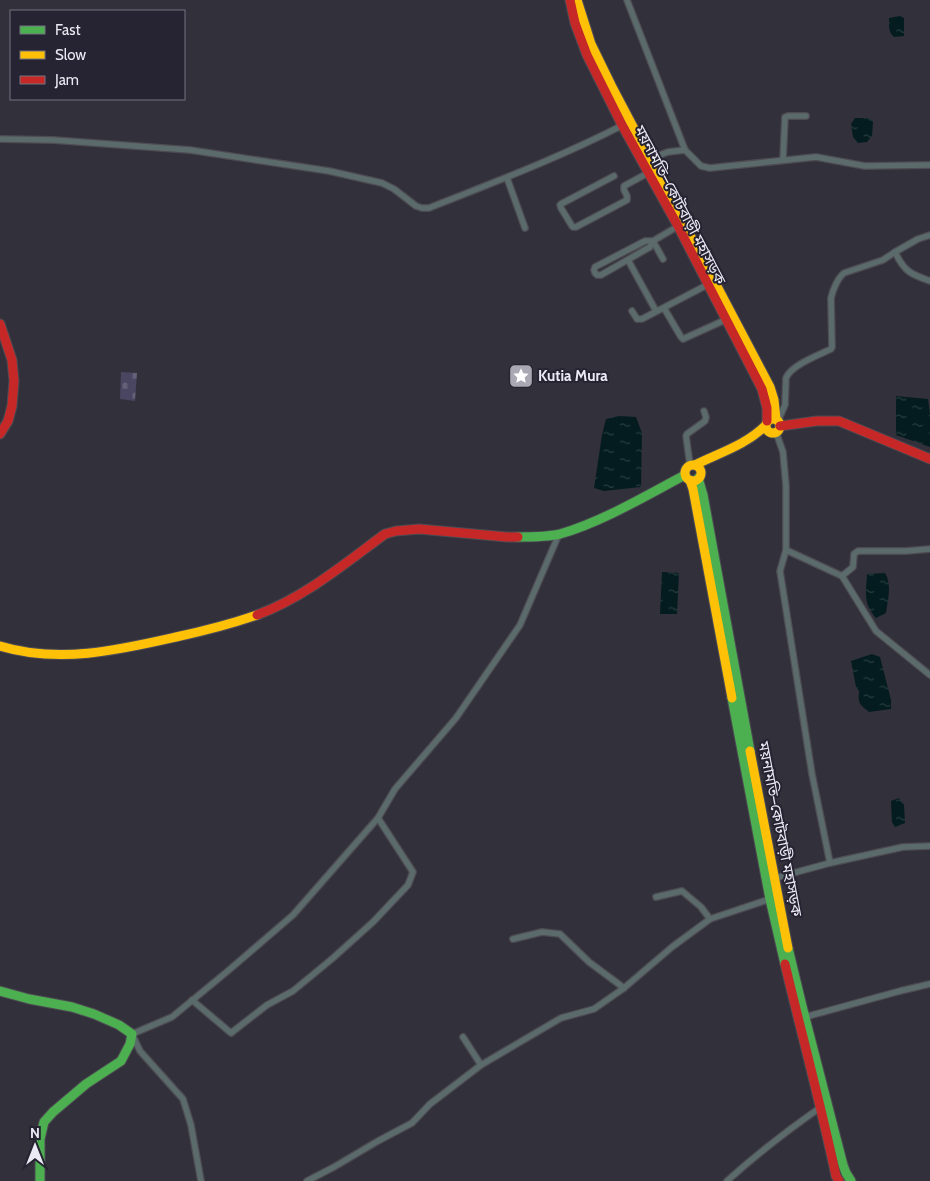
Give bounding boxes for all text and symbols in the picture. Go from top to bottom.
legend [10,10,185,100]
text: Fast [55,21,80,39]
text: Slow [55,46,86,64]
text: Jam [54,71,79,89]
street label: ময়নামতি–কোটবাড়ী মহাসড়ক [630,122,730,288]
place icon: Kutia Mura [508,363,534,389]
place label: Kutia Mura [538,367,608,385]
street label: ময়নামতি–কোটবাড়ী মহাসড়ক [754,739,806,919]
north arrow [10,1121,60,1171]
text: N [30,1124,40,1142]

